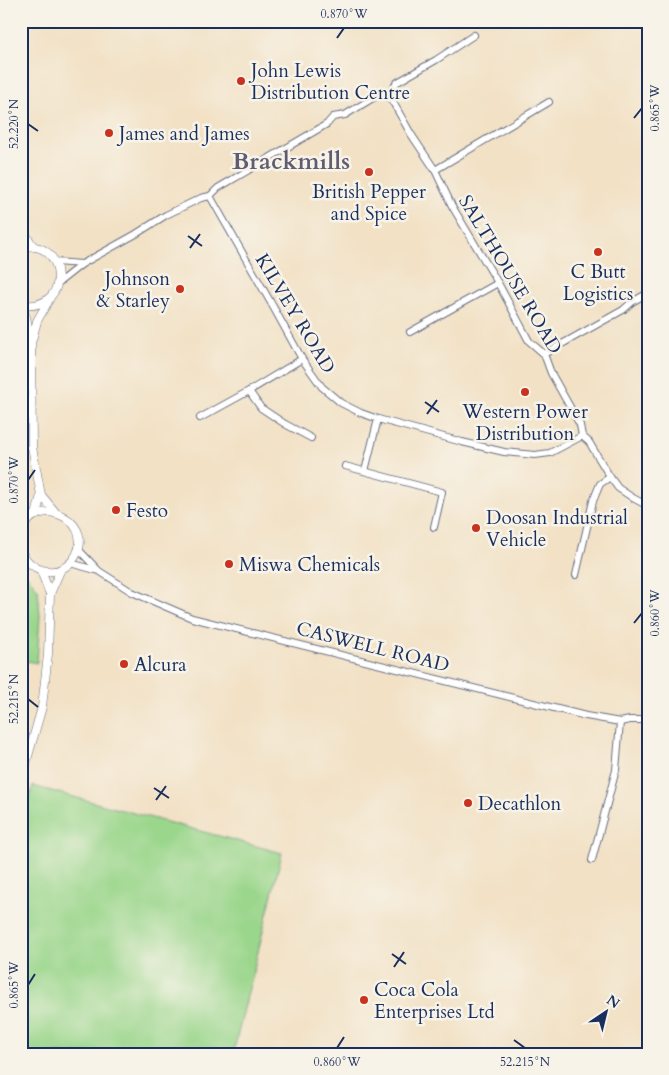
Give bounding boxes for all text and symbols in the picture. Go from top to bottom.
text: 0.870°W [320,6,368,22]
place label: John Lewis Distribution Centre [248,58,410,106]
marker: John Lewis Distribution Centre [235,75,247,87]
text: 0.865°W [647,84,663,132]
text: 52.220°N [6,98,22,149]
place label: James and James [116,121,250,147]
marker: James and James [103,127,115,139]
district label: Brackmills [232,145,350,178]
marker: British Pepper and Spice [363,166,375,178]
place label: British Pepper and Spice [312,179,426,227]
street label: SALTHOUSE ROAD [452,190,568,359]
marker: C Butt Logistics [592,246,604,258]
street label: KILVEY ROAD [249,249,341,378]
place label: C Butt Logistics [563,259,633,307]
place label: Johnson & Starley [97,266,170,314]
marker: Johnson & Starley [174,283,186,295]
marker: Western Power Distribution [519,386,531,398]
place label: Western Power Distribution [461,399,588,447]
text: 0.870°W [6,456,22,504]
place label: Festo [126,498,168,524]
marker: Festo [110,504,122,516]
place label: Doosan Industrial Vehicle [486,505,628,553]
marker: Doosan Industrial Vehicle [470,522,482,534]
place label: Miswa Chemicals [239,552,380,578]
marker: Miswa Chemicals [223,558,235,570]
text: 0.860°W [647,589,663,637]
street label: CASWELL ROAD [293,615,452,679]
place label: Alcura [134,652,187,678]
marker: Alcura [118,658,130,670]
text: 52.215°N [6,673,22,724]
place label: Decathlon [478,791,561,817]
marker: Decathlon [462,797,474,809]
text: 0.865°W [6,961,22,1009]
place label: Coca Cola Enterprises Ltd [374,977,495,1025]
north arrow [582,988,632,1038]
text: N [603,990,624,1013]
marker: Coca Cola Enterprises Ltd [358,994,370,1006]
text: 0.860°W [313,1054,361,1070]
text: 52.215°N [500,1054,551,1070]

